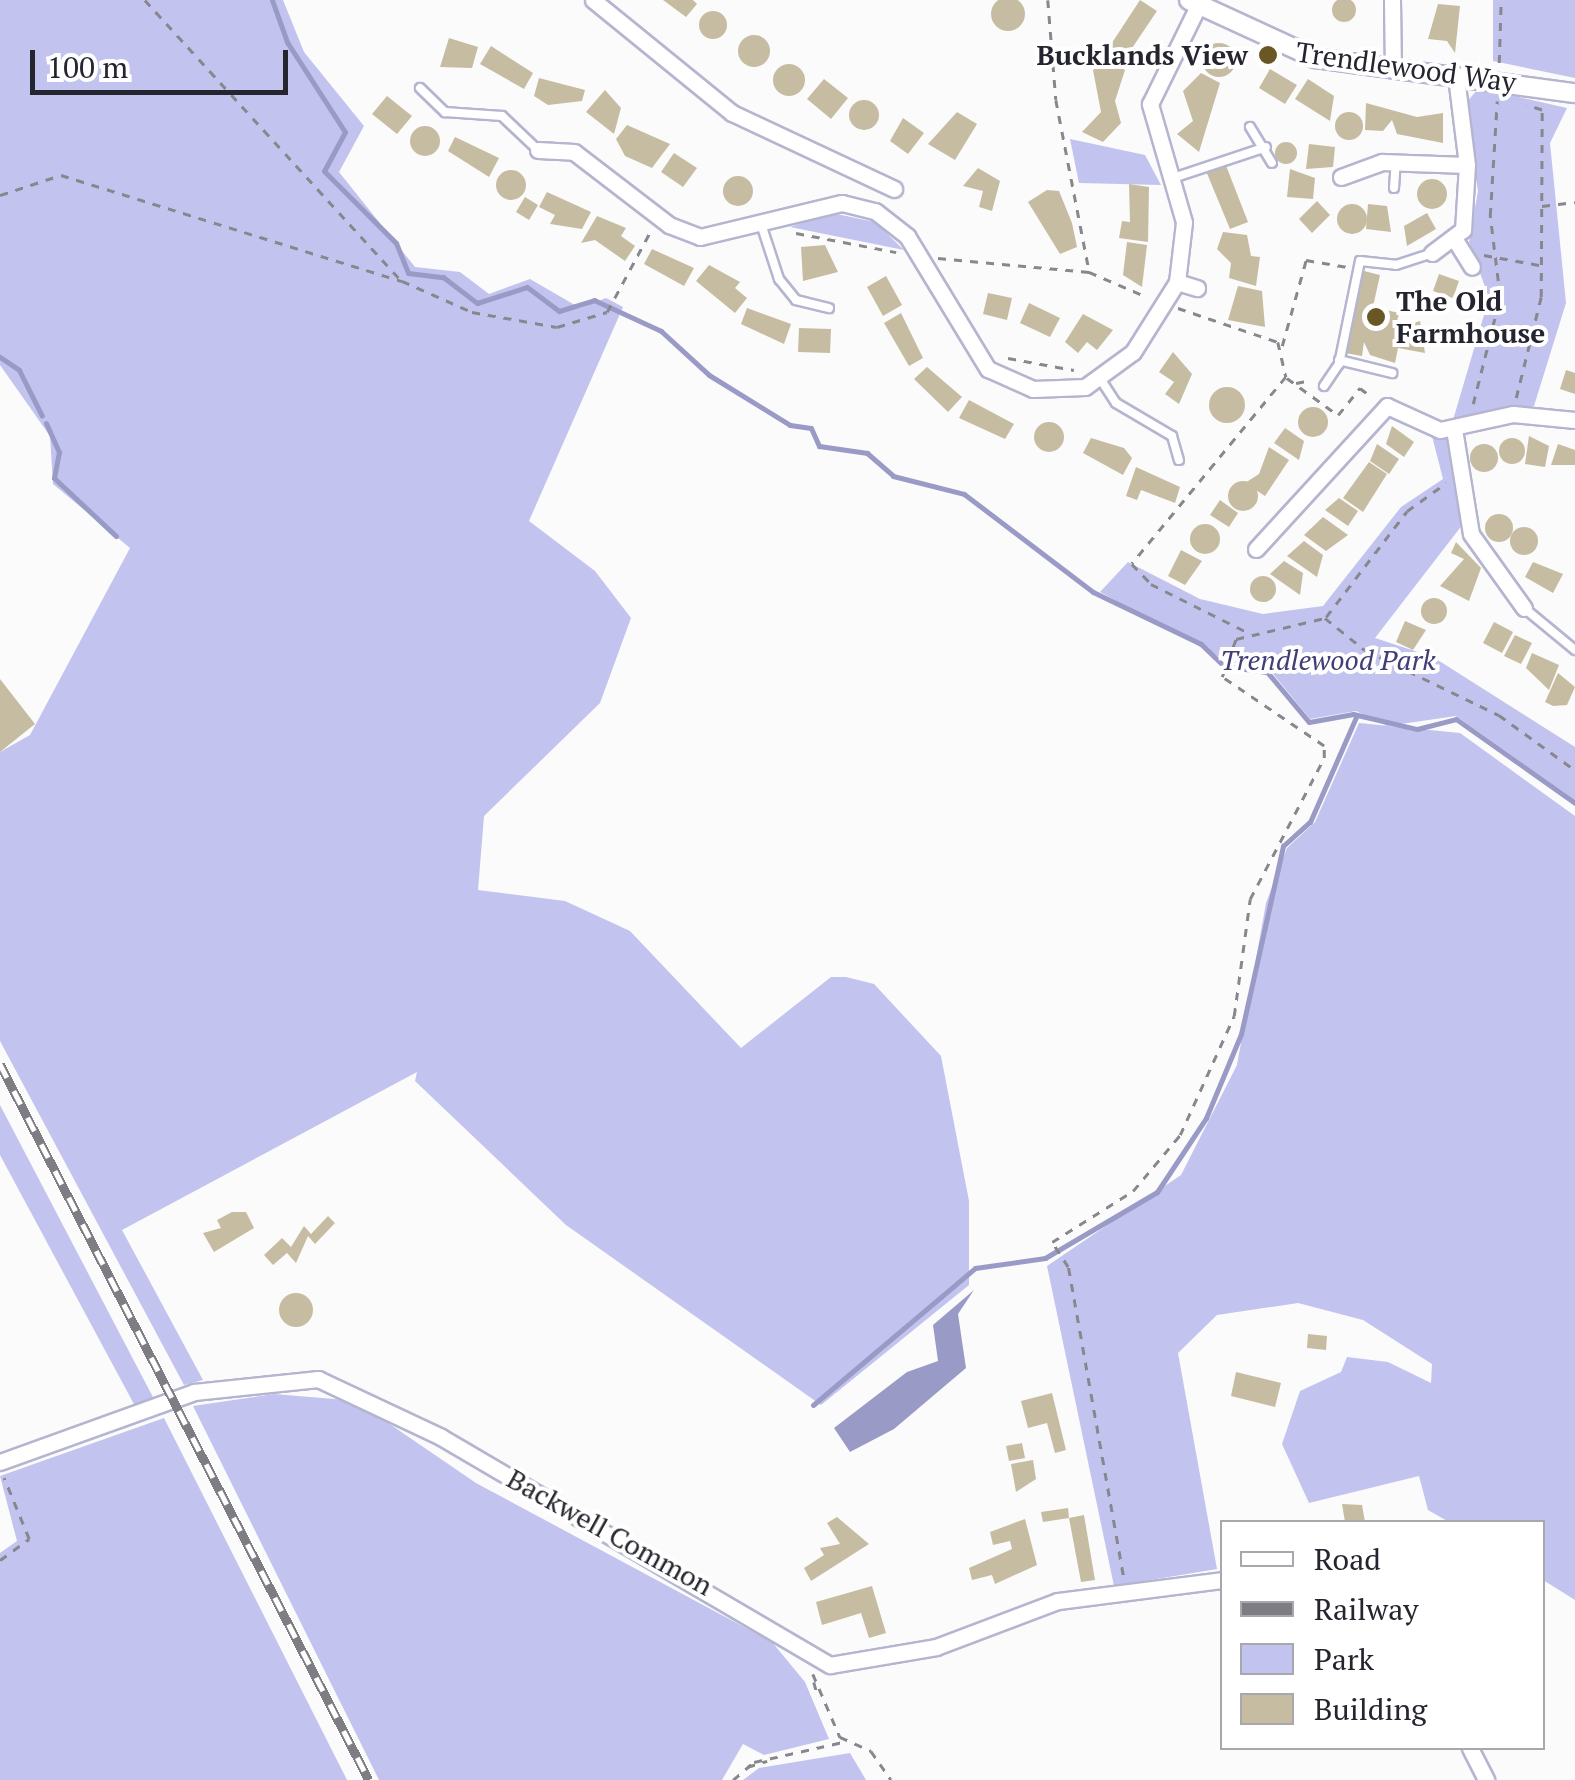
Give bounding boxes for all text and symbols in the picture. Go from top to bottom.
scale bar [35,30,292,92]
street label: Trendlewood Way [1294,35,1518,99]
place label: Bucklands View [1036,38,1248,72]
marker: Bucklands View [1257,44,1279,66]
text: 100 m [47,47,128,87]
place label: The Old Farmhouse [1396,284,1545,350]
marker: The Old Farmhouse [1365,306,1387,328]
park label: Trendlewood Park [1220,643,1436,677]
street label: Backwell Common [501,1462,719,1602]
legend [1220,1520,1545,1750]
text: Road [1314,1539,1381,1579]
text: Railway [1314,1589,1418,1629]
text: Park [1314,1639,1374,1679]
text: Building [1314,1689,1427,1729]

